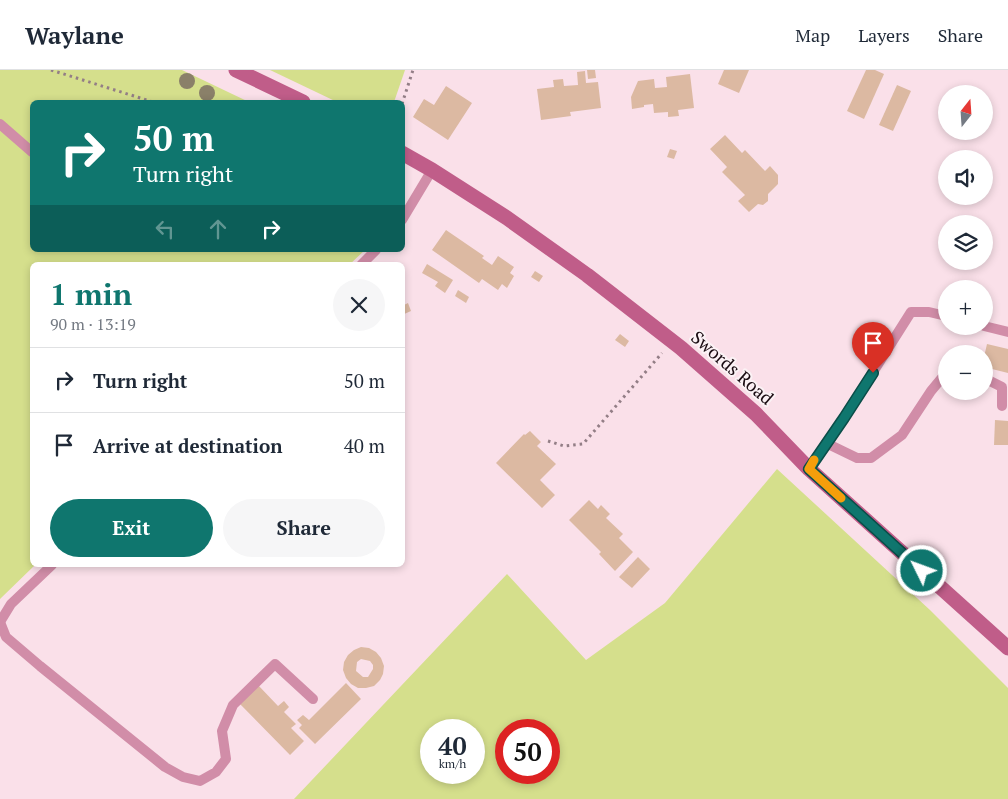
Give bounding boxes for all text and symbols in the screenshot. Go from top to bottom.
text: Waylane [25,19,124,51]
text: Map [795,23,830,47]
text: Layers [858,23,910,47]
text: Share [938,23,983,47]
north arrow [938,85,992,140]
map controls [938,85,993,400]
text: 50 m [133,115,214,161]
icon: right [50,120,115,185]
button: sound [938,150,993,205]
text: Turn right [133,159,233,188]
icon: left [151,215,179,243]
icon: ahead [204,215,232,243]
icon: right [257,215,285,243]
button: layers [938,215,993,270]
text: 1 min [50,274,132,314]
button: close [333,279,385,331]
button: + [938,280,993,335]
text: 90 m · 13:19 [50,313,136,335]
pin [852,322,894,373]
street label: Swords Road [686,325,779,410]
icon: arrive [859,329,887,357]
button: − [938,345,993,400]
icon: right [50,366,78,394]
text: Turn right [93,368,187,393]
text: 50 m [344,368,385,393]
icon: arrive [50,431,78,459]
text: Arrive at destination [93,433,282,458]
text: 40 m [344,433,385,458]
button: Exit [50,499,213,557]
button: Share [223,499,385,557]
position arrow [895,544,947,596]
speed limit sign: 50 [495,719,560,784]
text: 40 [438,729,467,762]
text: km/h [439,756,466,771]

